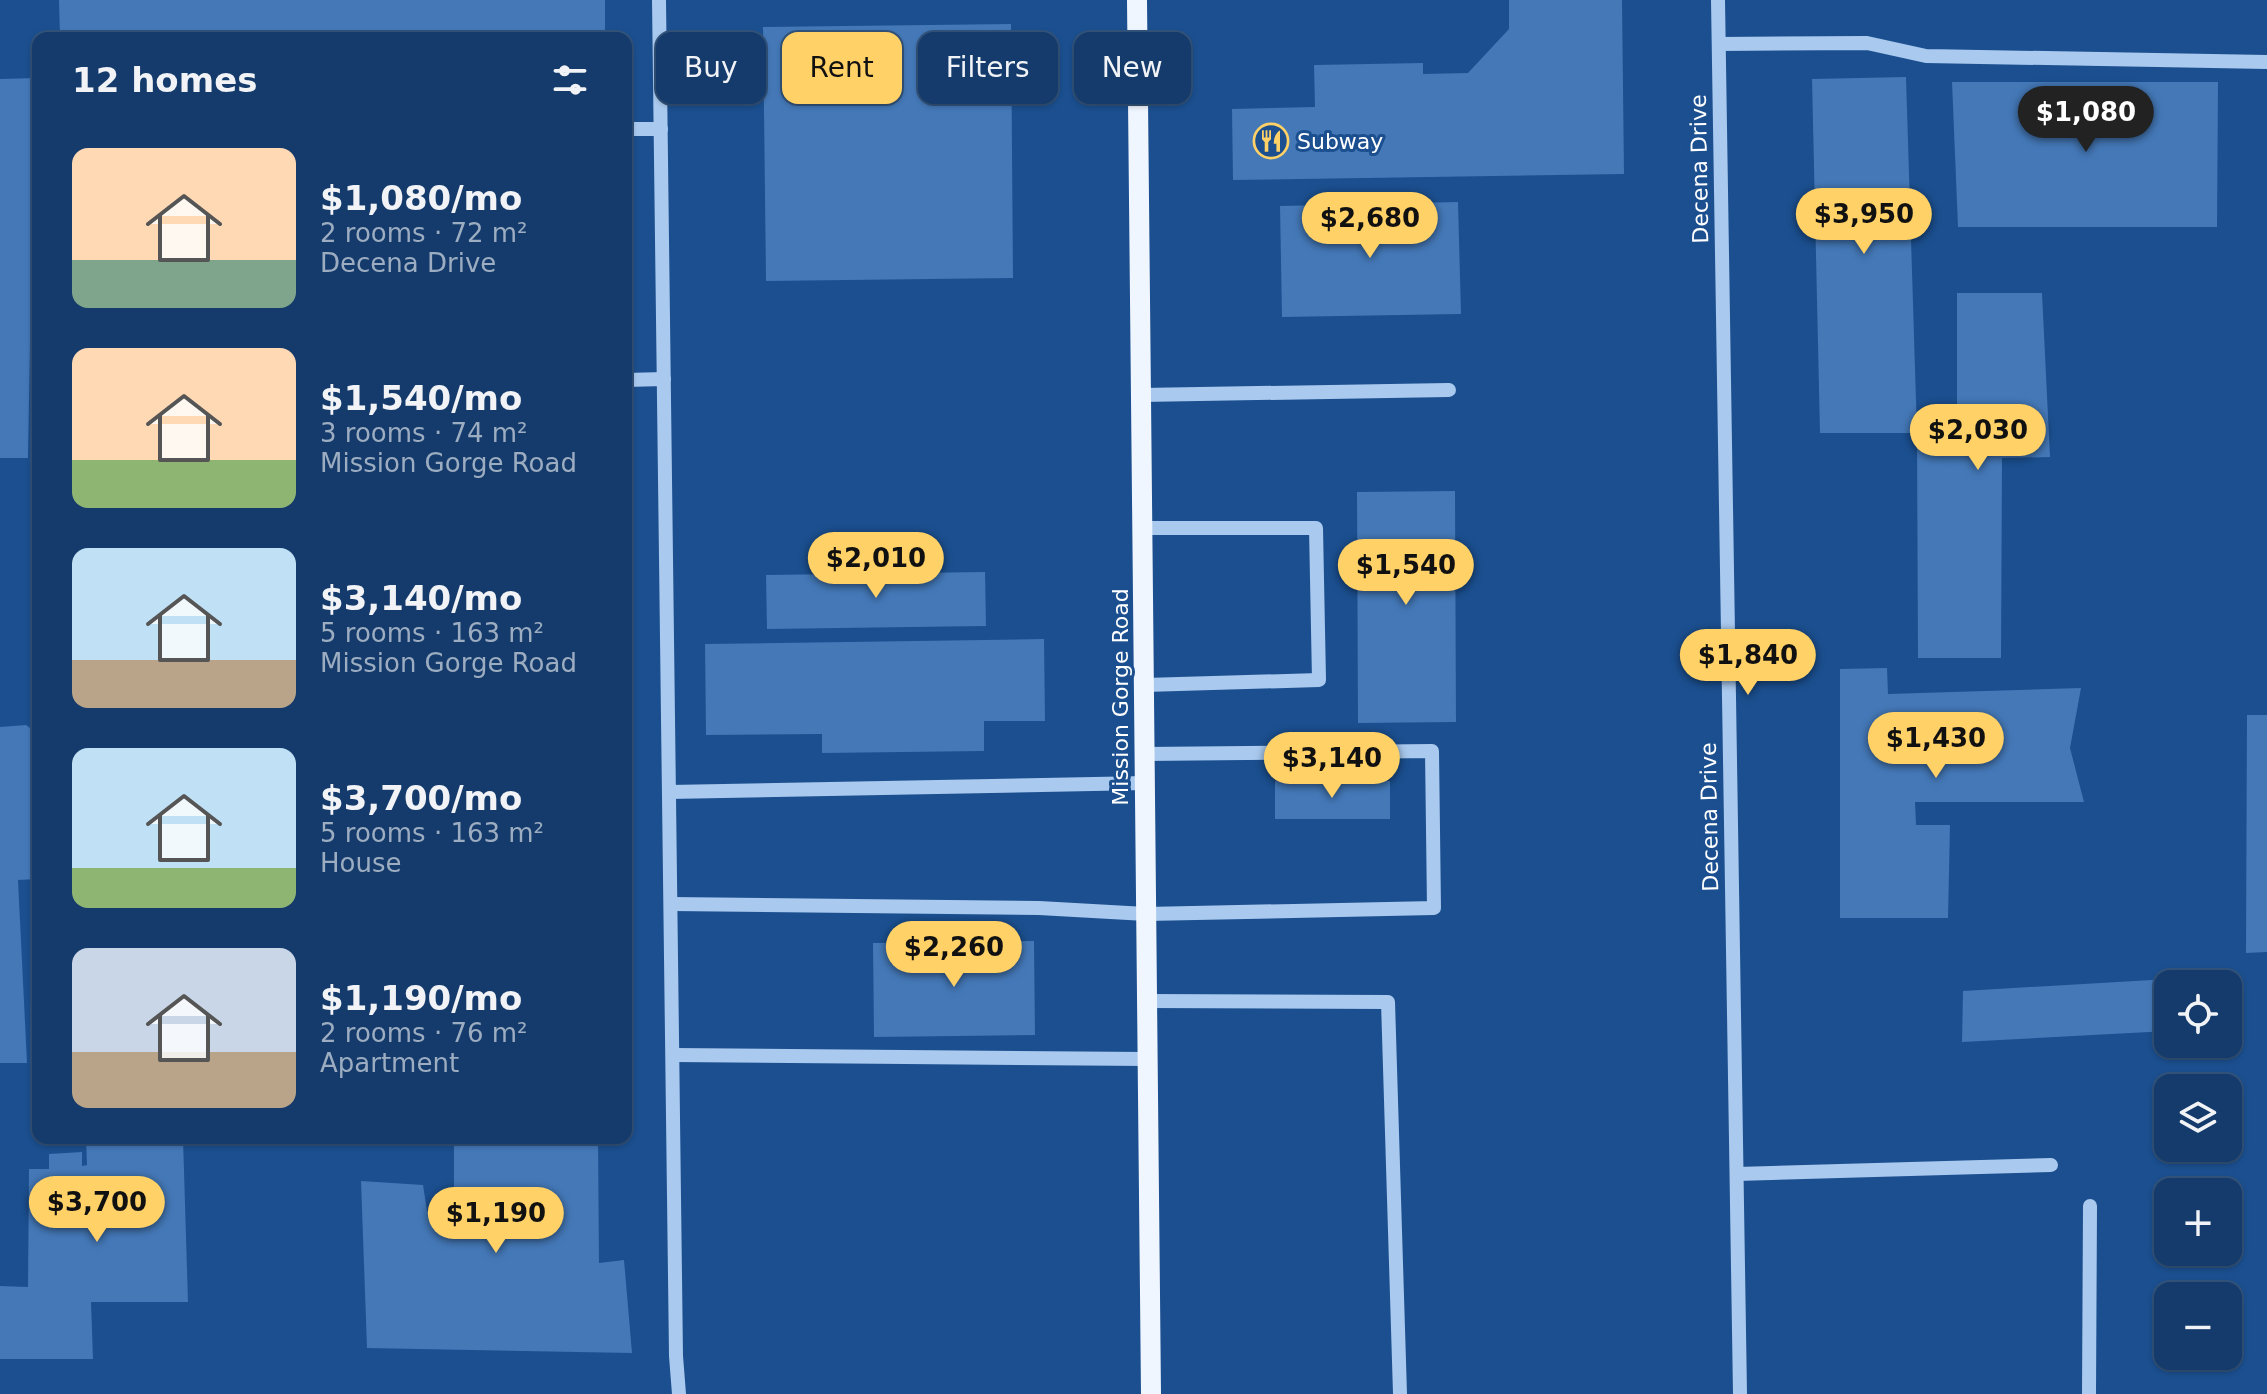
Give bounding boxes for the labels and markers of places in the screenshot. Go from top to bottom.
pin: $1,080 [2021,86,2151,154]
restaurant icon: Subway [1252,122,1290,160]
place label: Subway [1297,129,1383,154]
pin: $3,950 [1799,188,1929,256]
pin: $2,680 [1305,192,1435,260]
pin: $2,030 [1913,404,2043,472]
pin: $2,010 [811,532,941,600]
pin: $1,540 [1341,539,1471,607]
pin: $1,840 [1683,629,1813,697]
pin: $1,430 [1871,712,2001,780]
pin: $3,140 [1267,732,1397,800]
pin: $2,260 [889,921,1019,989]
pin: $3,700 [32,1176,162,1244]
pin: $1,190 [431,1187,561,1255]

